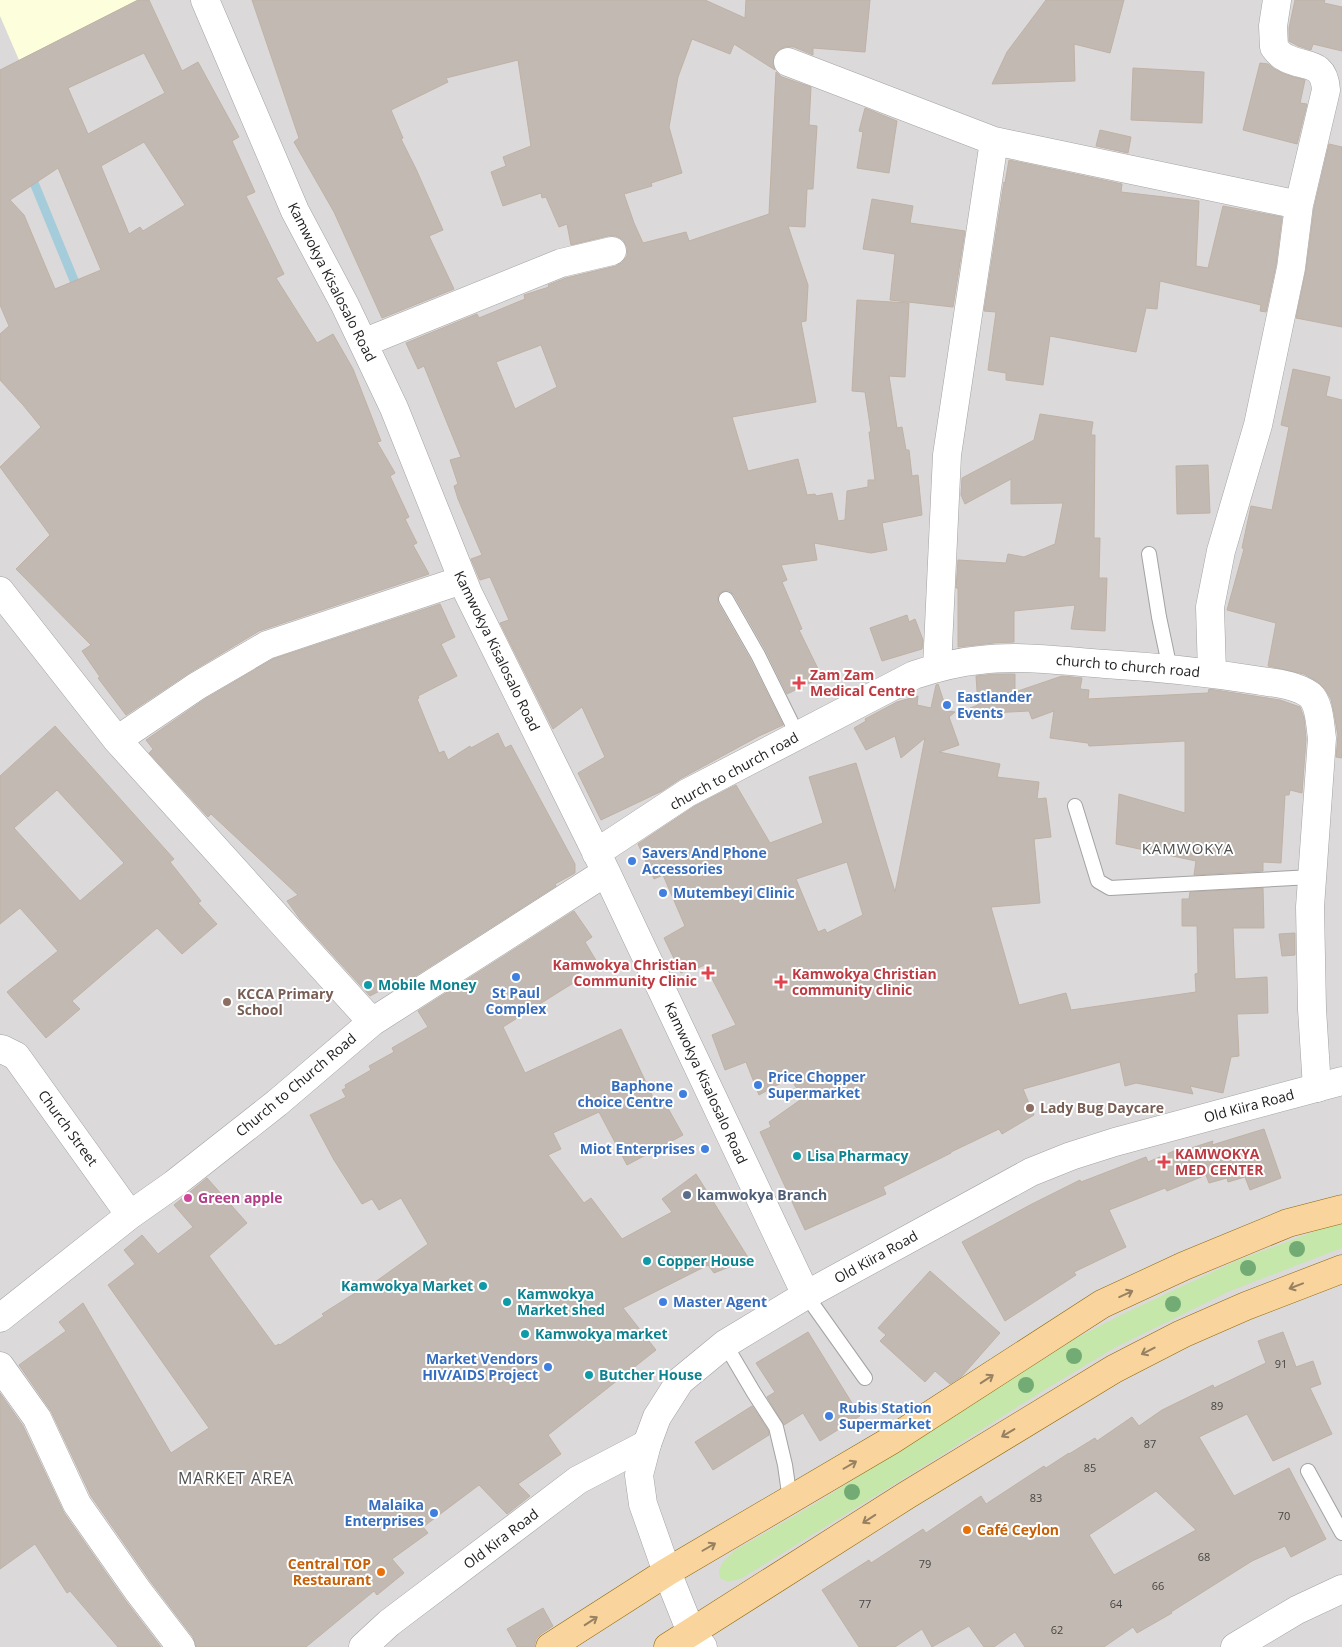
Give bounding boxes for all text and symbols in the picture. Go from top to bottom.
street label: Kamwokya Kisalosalo Road [284,199,381,365]
street label: Kamwokya Kisalosalo Road [450,567,545,734]
street label: church to church road [1055,650,1201,681]
place label: Zam Zam Medical Centre [810,665,915,700]
marker: Zam Zam Medical Centre [792,676,806,690]
place label: Eastlander Events [957,687,1032,722]
marker: Eastlander Events [941,699,953,711]
street label: church to church road [666,727,802,814]
district label: KAMWOKYA [1142,838,1234,858]
place label: Savers And Phone Accessories [642,843,767,878]
marker: Savers And Phone Accessories [626,855,638,867]
place label: Mutembeyi Clinic [673,883,795,902]
marker: Mutembeyi Clinic [657,887,669,899]
place label: Kamwokya Christian Community Clinic [552,955,697,990]
place label: Kamwokya Christian community clinic [792,964,937,999]
marker: Kamwokya Christian Community Clinic [701,966,715,980]
marker: St Paul Complex [510,971,522,983]
place label: Mobile Money [378,975,477,994]
marker: Kamwokya Christian community clinic [774,975,788,989]
marker: Mobile Money [362,979,374,991]
place label: St Paul Complex [486,983,547,1018]
place label: KCCA Primary School [237,984,333,1019]
marker: KCCA Primary School [221,996,233,1008]
street label: Kamwokya Kisalosalo Road [661,999,752,1167]
street label: Church to Church Road [231,1029,360,1141]
place label: Price Chopper Supermarket [768,1067,866,1102]
place label: Baphone choice Centre [577,1076,673,1111]
marker: Price Chopper Supermarket [752,1079,764,1091]
street label: Old Kiira Road [1202,1084,1296,1127]
street label: Church Street [34,1086,102,1170]
marker: Baphone choice Centre [677,1088,689,1100]
place label: Lady Bug Daycare [1040,1098,1164,1117]
marker: Lady Bug Daycare [1024,1102,1036,1114]
place label: Miot Enterprises [580,1139,695,1158]
marker: Miot Enterprises [699,1143,711,1155]
place label: KAMWOKYA MED CENTER [1175,1144,1264,1179]
place label: Lisa Pharmacy [807,1146,908,1165]
marker: Lisa Pharmacy [791,1150,803,1162]
marker: KAMWOKYA MED CENTER [1157,1155,1171,1169]
place label: kamwokya Branch [697,1185,827,1204]
place label: Green apple [198,1188,283,1207]
marker: kamwokya Branch [681,1189,693,1201]
marker: Green apple [182,1192,194,1204]
street label: Old Kiira Road [831,1226,921,1287]
place label: Copper House [657,1251,754,1270]
marker: Copper House [641,1255,653,1267]
place label: Kamwokya Market [341,1276,473,1295]
marker: Kamwokya Market [477,1280,489,1292]
one-way arrow [1289,1282,1305,1291]
place label: Kamwokya Market shed [517,1284,605,1319]
one-way arrow [1118,1288,1133,1298]
place label: Master Agent [673,1292,767,1311]
marker: Kamwokya Market shed [501,1296,513,1308]
marker: Master Agent [657,1296,669,1308]
place label: Kamwokya market [535,1324,667,1343]
marker: Kamwokya market [519,1328,531,1340]
one-way arrow [1141,1347,1156,1357]
place label: Market Vendors HIV/AIDS Project [422,1349,538,1384]
house number: 91 [1275,1356,1287,1371]
marker: Market Vendors HIV/AIDS Project [542,1361,554,1373]
place label: Butcher House [599,1365,702,1384]
marker: Butcher House [583,1369,595,1381]
one-way arrow [980,1373,994,1383]
place label: Rubis Station Supermarket [839,1398,932,1433]
house number: 89 [1211,1398,1223,1413]
marker: Rubis Station Supermarket [823,1410,835,1422]
one-way arrow [1001,1429,1015,1439]
house number: 87 [1144,1436,1156,1451]
one-way arrow [842,1459,856,1469]
house number: 85 [1084,1460,1096,1475]
district label: MARKET AREA [178,1467,294,1489]
house number: 83 [1030,1490,1042,1505]
place label: Malaika Enterprises [345,1495,424,1530]
street label: Old Kira Road [459,1504,542,1573]
marker: Malaika Enterprises [428,1507,440,1519]
house number: 70 [1278,1508,1290,1523]
one-way arrow [863,1514,877,1524]
place label: Café Ceylon [977,1520,1059,1539]
marker: Café Ceylon [961,1524,973,1536]
one-way arrow [702,1542,717,1552]
house number: 68 [1198,1549,1210,1564]
place label: Central TOP Restaurant [288,1554,371,1589]
house number: 79 [919,1556,931,1571]
marker: Central TOP Restaurant [375,1566,387,1578]
house number: 66 [1152,1578,1164,1593]
house number: 77 [859,1596,871,1611]
house number: 64 [1110,1596,1123,1611]
one-way arrow [584,1615,598,1625]
house number: 62 [1051,1622,1063,1637]

